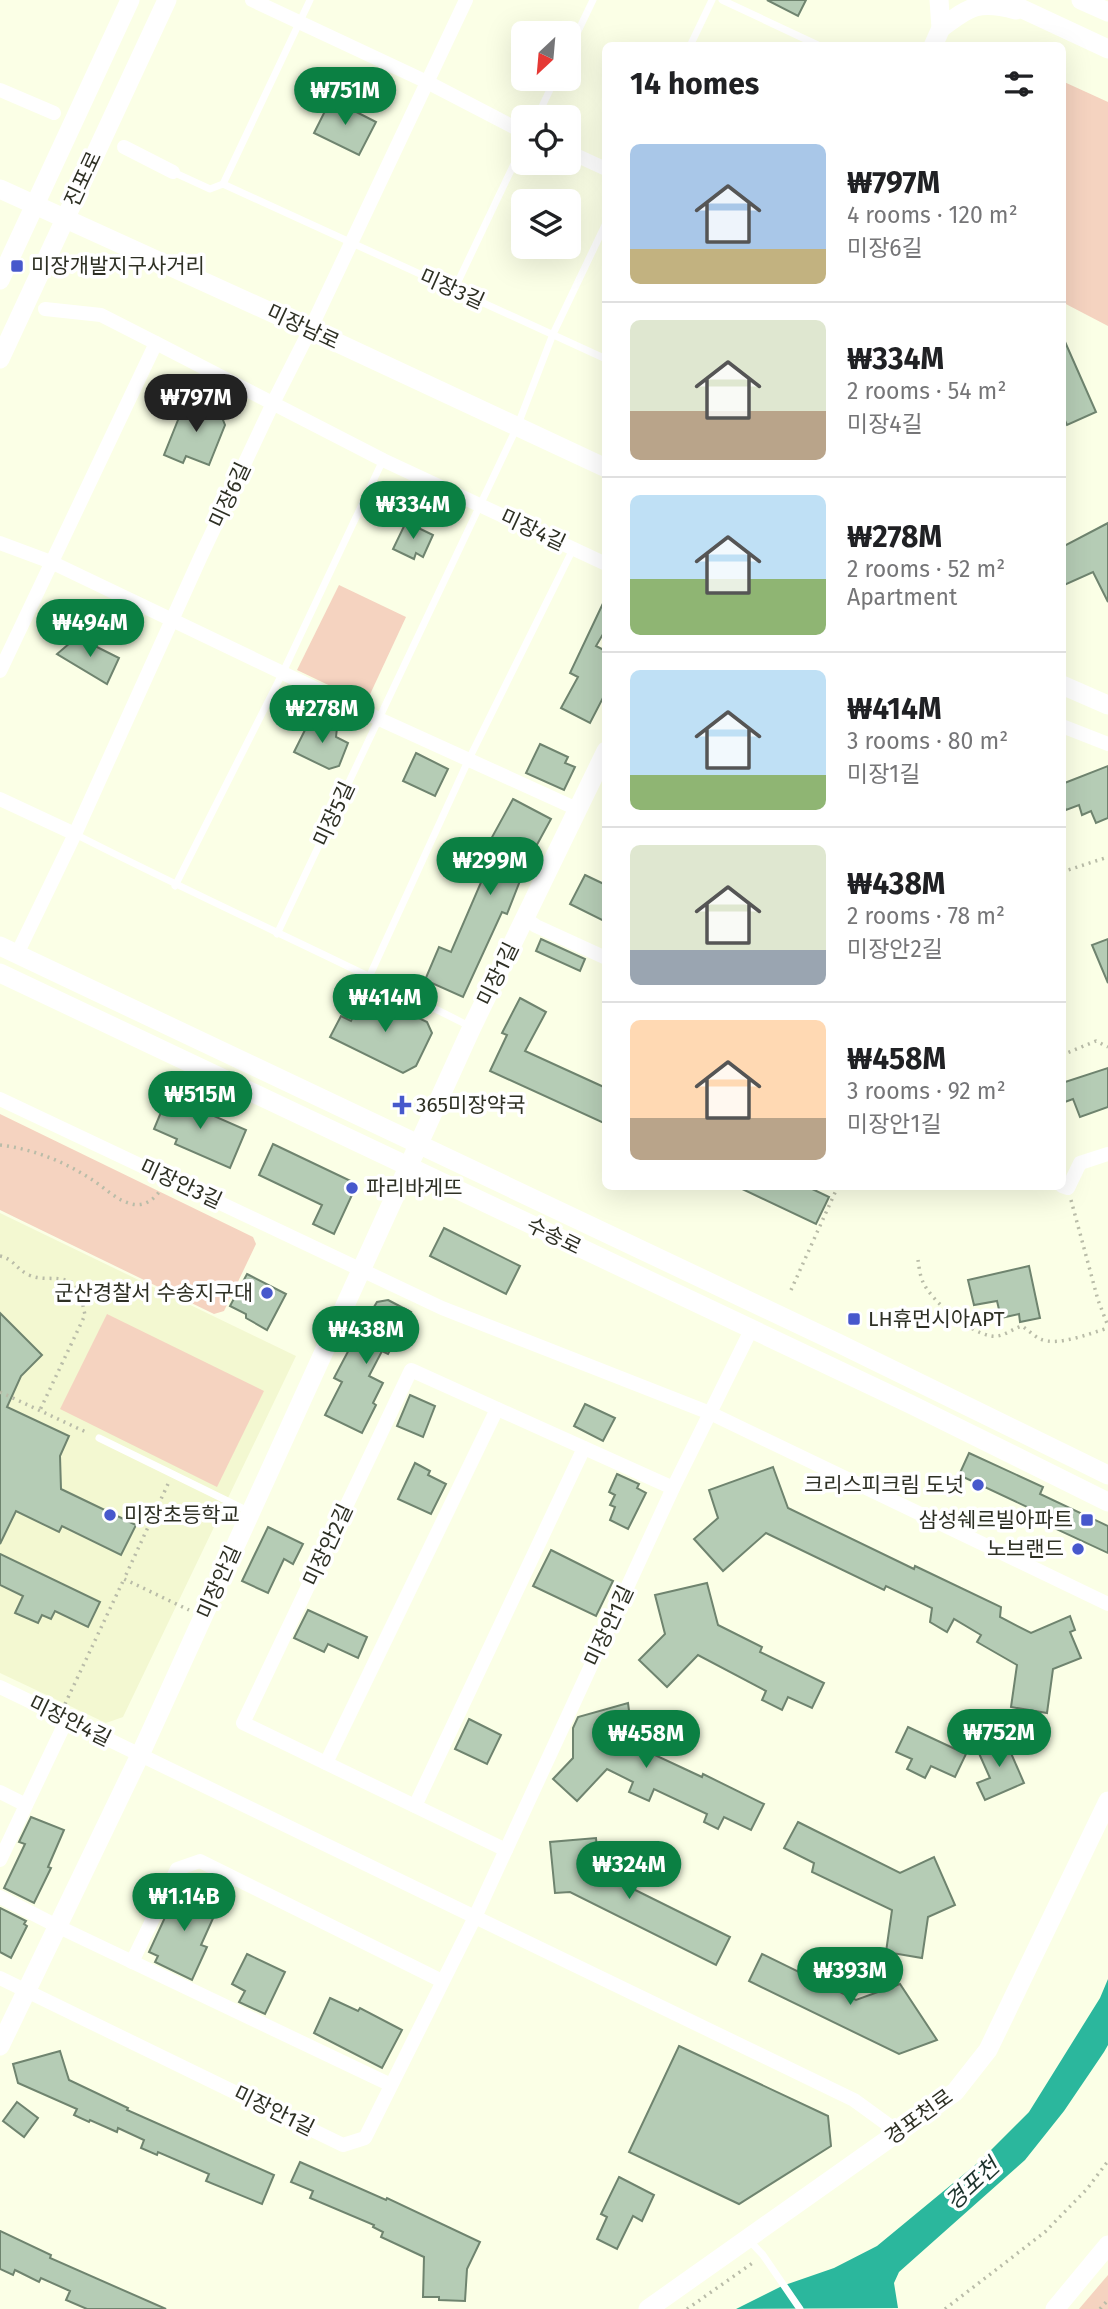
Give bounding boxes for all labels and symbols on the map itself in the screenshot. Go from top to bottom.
north arrow [511,21,581,91]
pin: ₩751M [296,68,394,127]
street label: 진포로 [59,147,107,211]
place label: 미장개발지구사거리 [31,253,205,279]
marker: 미장개발지구사거리 [9,258,25,274]
street label: 미장3길 [415,263,489,315]
street label: 미장남로 [262,299,344,355]
pin: ₩797M [147,374,245,434]
street label: 미장6길 [204,458,256,532]
pin: ₩334M [364,482,462,541]
street label: 미장4길 [496,504,570,556]
pin: ₩494M [41,600,139,659]
pin: ₩278M [273,686,371,745]
street label: 미장5길 [308,777,360,851]
pin: ₩299M [441,838,539,897]
street label: 미장1길 [472,938,524,1010]
pin: ₩414M [336,974,434,1034]
pin: ₩515M [151,1072,249,1131]
place label: 365미장약국 [416,1092,525,1118]
marker: 365미장약국 [394,1097,410,1113]
street label: 미장안3길 [136,1154,226,1214]
place label: 파리바게뜨 [366,1175,463,1201]
marker: 파리바게뜨 [344,1180,360,1196]
street label: 수송로 [522,1212,586,1260]
place label: 군산경찰서 수송지구대 [54,1280,253,1306]
marker: 군산경찰서 수송지구대 [259,1285,275,1301]
pin: ₩438M [317,1306,415,1366]
place label: LH휴먼시아APT [868,1306,1005,1332]
marker: LH휴먼시아APT [846,1311,862,1327]
place label: 크리스피크림 도넛 [804,1472,964,1498]
marker: 크리스피크림 도넛 [970,1477,986,1493]
street label: 미장안2길 [298,1500,358,1590]
place label: 미장초등학교 [124,1502,240,1528]
marker: 미장초등학교 [102,1507,118,1523]
place label: 삼성쉐르빌아파트 [918,1507,1073,1533]
marker: 삼성쉐르빌아파트 [1079,1512,1095,1528]
place label: 노브랜드 [987,1536,1064,1562]
street label: 미장안길 [191,1541,247,1623]
marker: 노브랜드 [1070,1541,1086,1557]
street label: 미장안1길 [579,1581,639,1671]
street label: 미장안4길 [25,1690,115,1752]
pin: ₩458M [597,1710,695,1770]
pin: ₩752M [950,1710,1048,1769]
pin: ₩324M [580,1842,678,1901]
pin: ₩1.14B [127,1874,241,1933]
pin: ₩393M [801,1948,899,2007]
street label: 미장안1길 [229,2080,319,2142]
street label: 경포천로 [880,2084,958,2150]
water label: 경포천 [939,2150,1007,2216]

